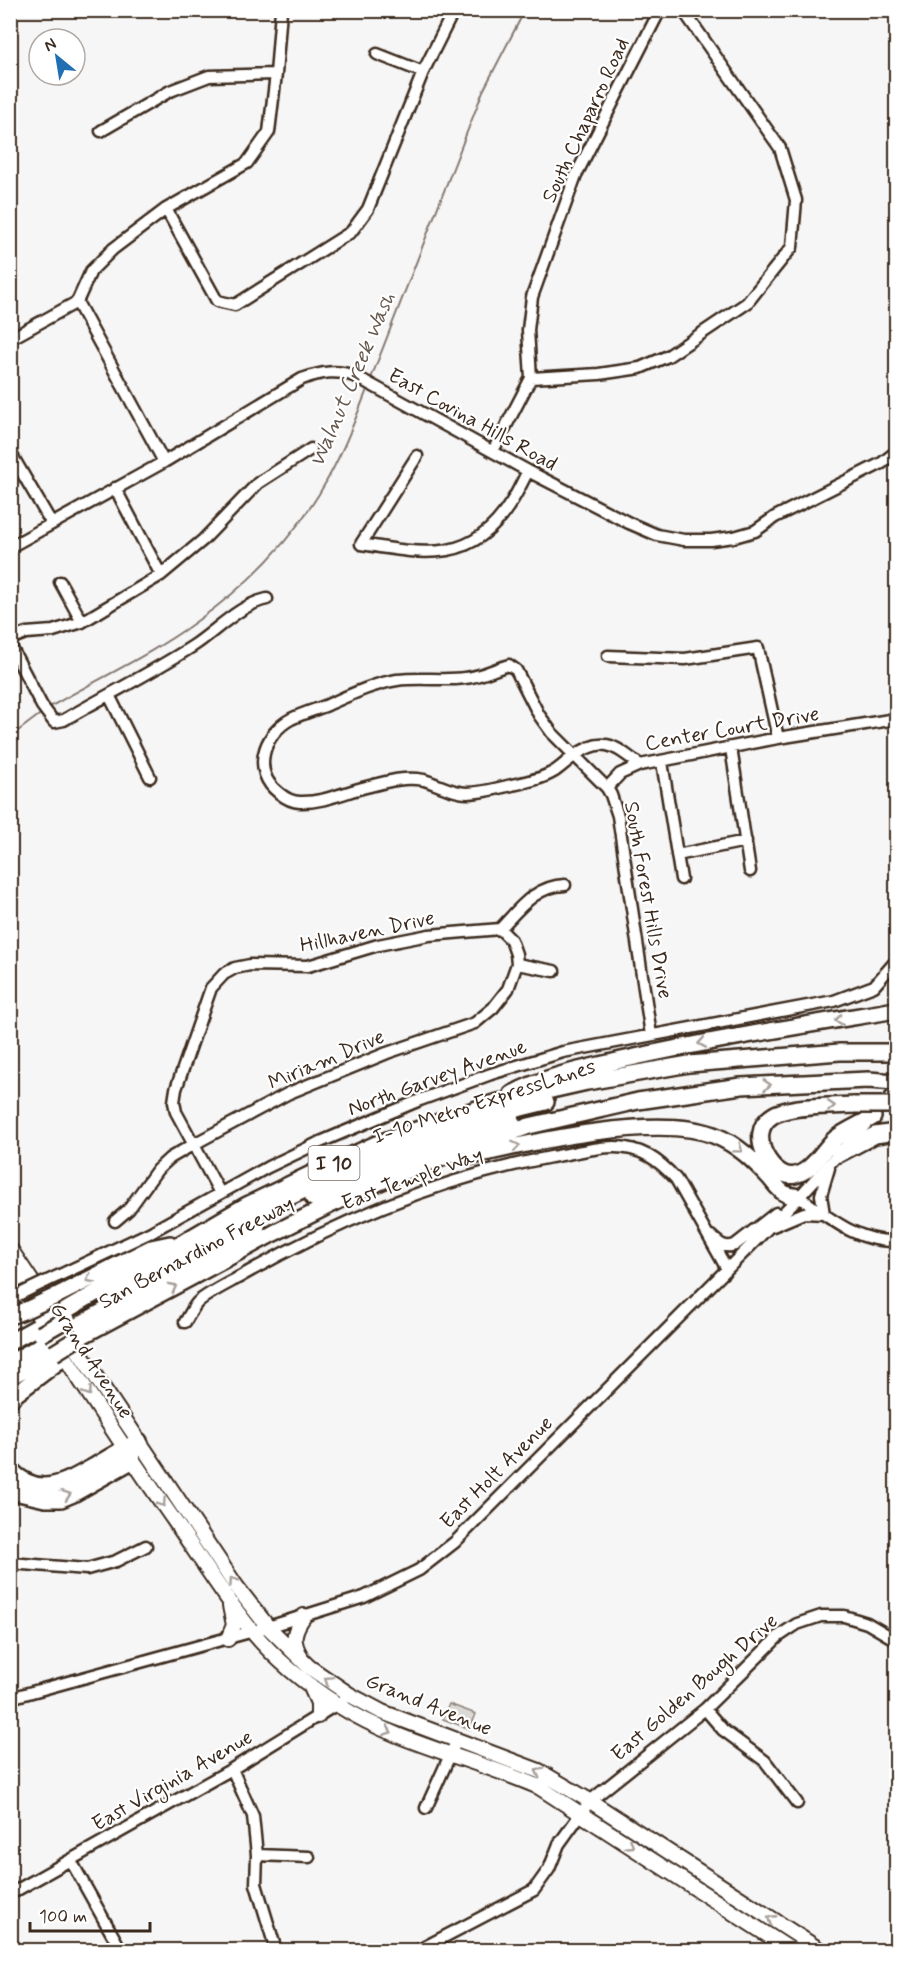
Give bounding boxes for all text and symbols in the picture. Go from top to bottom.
north arrow [27,27,87,87]
street label: South Chaparro Road [535,33,636,207]
text: N [40,34,60,57]
water label: Walnut Creek Wash [303,288,402,472]
street label: East Covina Hills Road [383,362,562,478]
street label: Center Court Drive [643,700,822,758]
street label: South Forest Hills Drive [617,799,679,1001]
street label: Hillhaven Drive [297,904,437,960]
one-way arrow [834,1013,843,1025]
street label: Miriam Drive [264,1023,389,1097]
street label: North Garvey Avenue [344,1033,531,1123]
one-way arrow [697,1036,707,1049]
street label: I-10 Metro ExpressLanes [369,1053,599,1151]
one-way arrow [762,1079,771,1092]
one-way arrow [827,1100,836,1113]
street label: East Temple Way [338,1140,487,1217]
one-way arrow [511,1140,521,1153]
one-way arrow [732,1142,743,1153]
road number: I 10 [308,1146,360,1180]
street label: San Bernardino Freeway [94,1190,299,1316]
one-way arrow [85,1272,96,1283]
one-way arrow [167,1283,177,1294]
street label: Grand Avenue [43,1297,139,1424]
one-way arrow [81,1385,92,1396]
street label: East Holt Avenue [434,1410,559,1535]
one-way arrow [61,1490,72,1503]
one-way arrow [155,1497,166,1508]
one-way arrow [229,1576,240,1587]
street label: East Golden Bough Drive [605,1607,785,1769]
street label: Grand Avenue [361,1667,496,1743]
one-way arrow [324,1676,335,1687]
street label: East Virginia Avenue [87,1723,258,1839]
one-way arrow [382,1724,393,1737]
one-way arrow [534,1768,545,1780]
one-way arrow [624,1838,634,1850]
scale bar [30,1895,150,1933]
text: 100 m [39,1905,87,1929]
one-way arrow [767,1914,777,1926]

